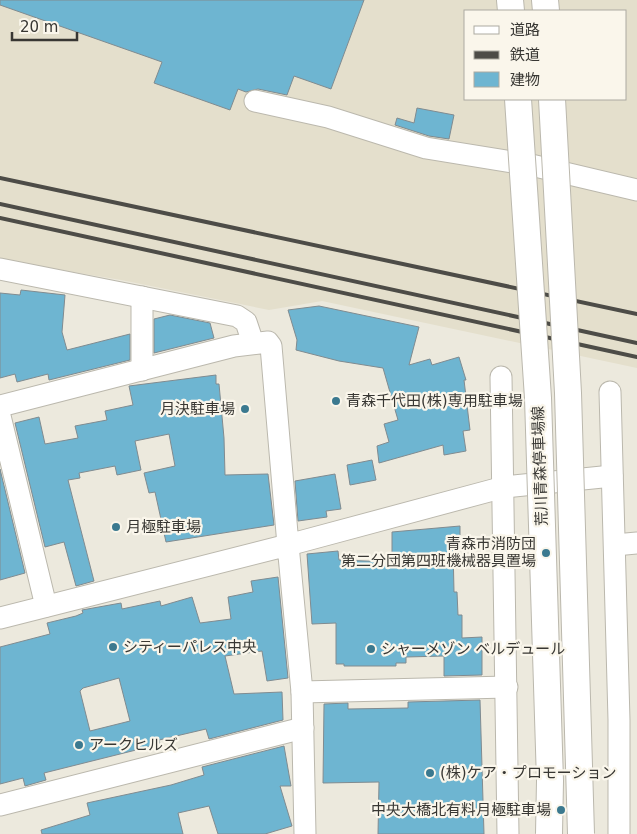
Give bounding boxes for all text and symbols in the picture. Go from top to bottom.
scale bar [12,10,78,42]
legend [464,10,627,100]
text: 20 m [20,18,58,36]
text: 道路 [510,21,540,39]
text: 鉄道 [510,46,540,64]
text: 建物 [510,71,540,89]
place label: 青森千代田(株)専用駐車場 [346,392,523,410]
marker: 青森千代田(株)専用駐車場 [330,395,342,407]
place label: 月決駐車場 [160,400,235,418]
marker: 月決駐車場 [239,403,251,415]
street label: 荒川青森停車場線 [529,406,551,526]
place label: 月極駐車場 [126,518,201,536]
marker: 月極駐車場 [110,521,122,533]
place label: 青森市消防団 第二分団第四班機械器具置場 [341,535,536,570]
marker: 青森市消防団 第二分団第四班機械器具置場 [540,547,552,559]
place label: シティーパレス中央 [123,638,257,656]
place label: シャーメゾン ベルデュール [381,640,565,658]
marker: シティーパレス中央 [107,641,119,653]
marker: シャーメゾン ベルデュール [365,643,377,655]
place label: アークヒルズ [89,736,178,754]
marker: アークヒルズ [73,739,85,751]
place label: (株)ケア・プロモーション [440,764,616,782]
marker: (株)ケア・プロモーション [424,767,436,779]
place label: 中央大橋北有料月極駐車場 [371,801,551,819]
marker: 中央大橋北有料月極駐車場 [555,804,567,816]

